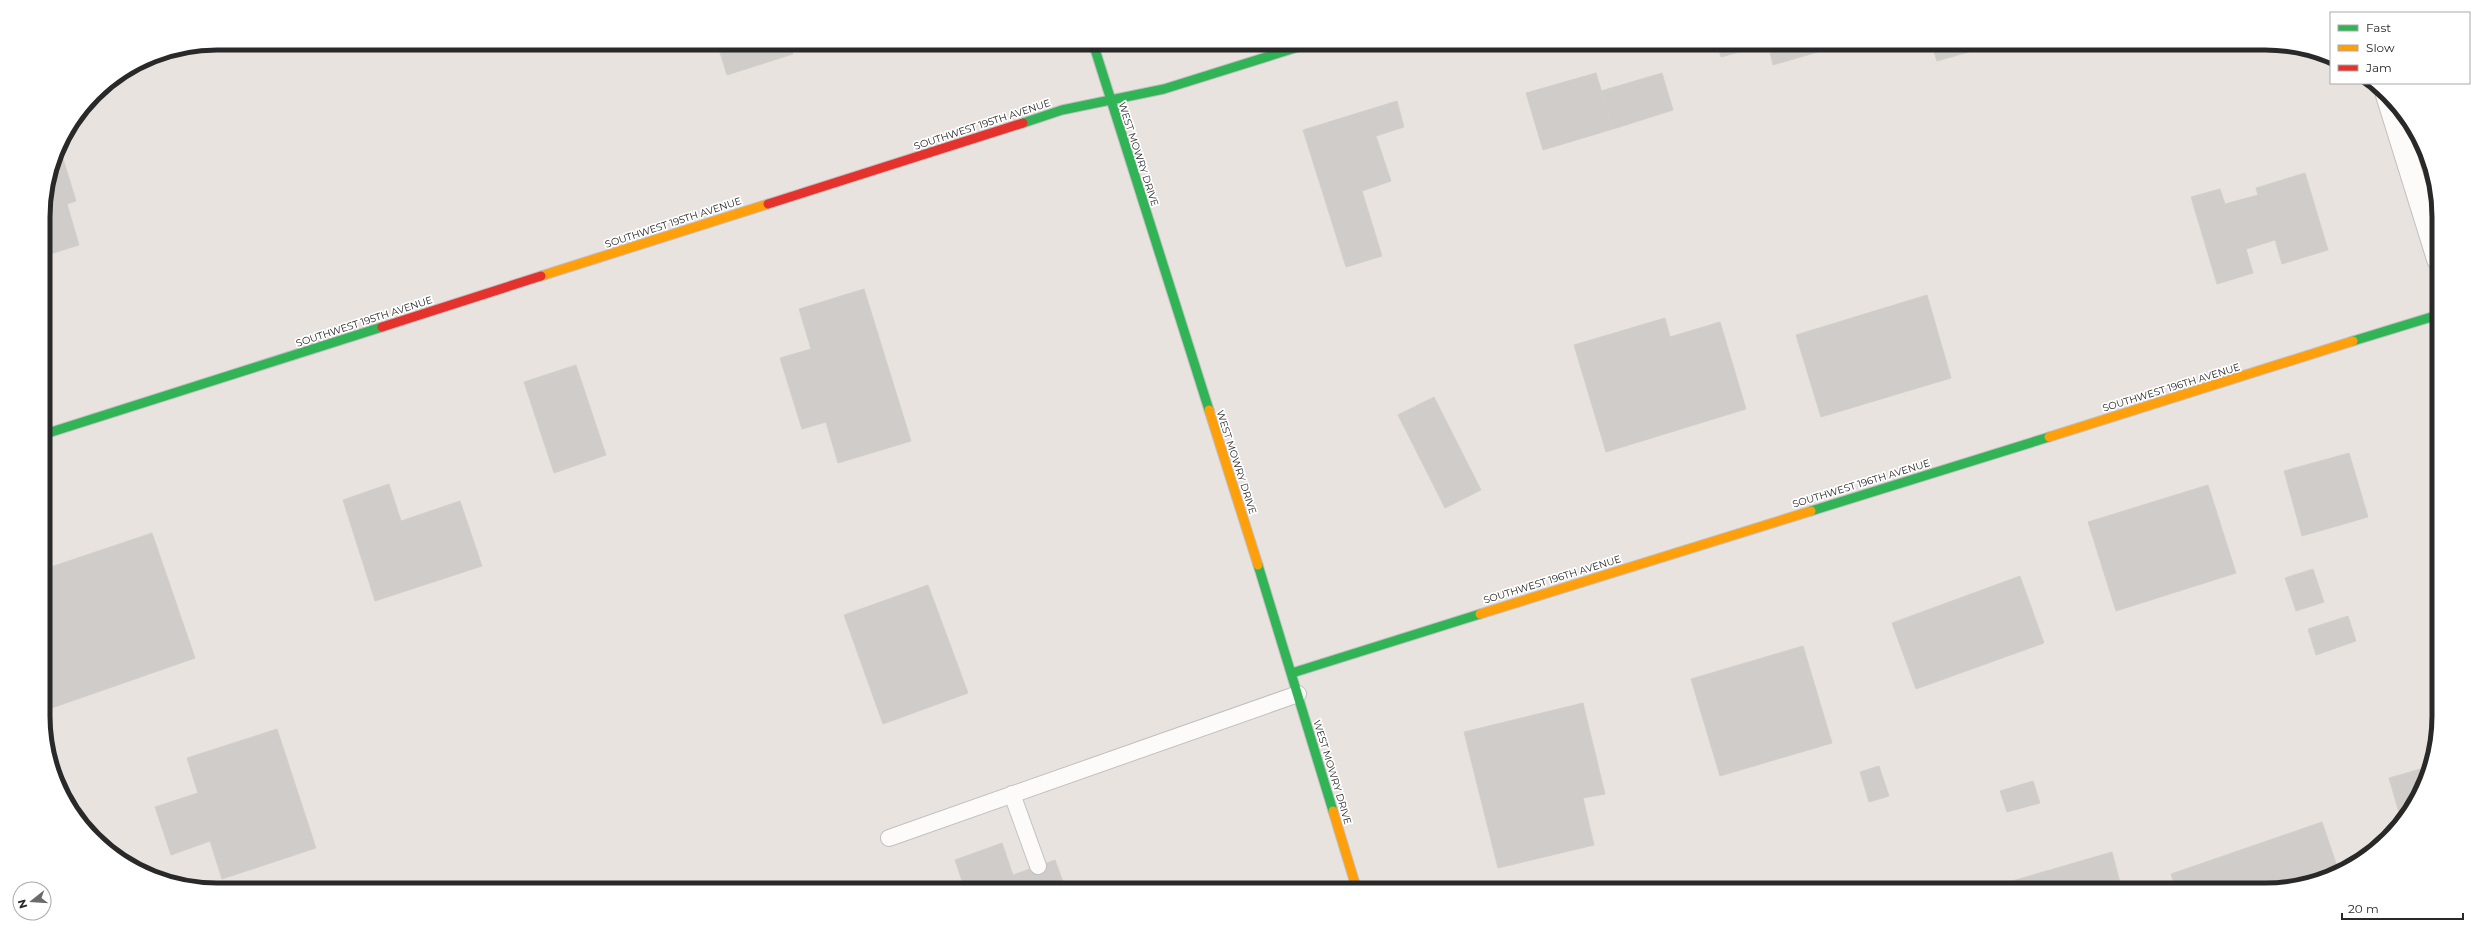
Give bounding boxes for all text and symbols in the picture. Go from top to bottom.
legend [2330,12,2470,84]
text: Fast [2366,20,2391,35]
text: Slow [2366,40,2395,55]
text: Jam [2365,60,2392,75]
street label: SOUTHWEST 195TH AVENUE [912,96,1052,153]
street label: WEST MOWRY DRIVE [1116,100,1162,208]
street label: SOUTHWEST 195TH AVENUE [603,194,743,251]
street label: SOUTHWEST 195TH AVENUE [294,293,434,350]
street label: SOUTHWEST 196TH AVENUE [2101,360,2242,415]
street label: WEST MOWRY DRIVE [1214,408,1260,516]
street label: SOUTHWEST 196TH AVENUE [1791,456,1932,511]
street label: SOUTHWEST 196TH AVENUE [1482,552,1623,607]
street label: WEST MOWRY DRIVE [1310,718,1355,826]
north arrow [12,881,52,921]
scale bar [2342,895,2463,921]
text: N [14,898,30,910]
text: 20 m [2348,901,2379,916]

